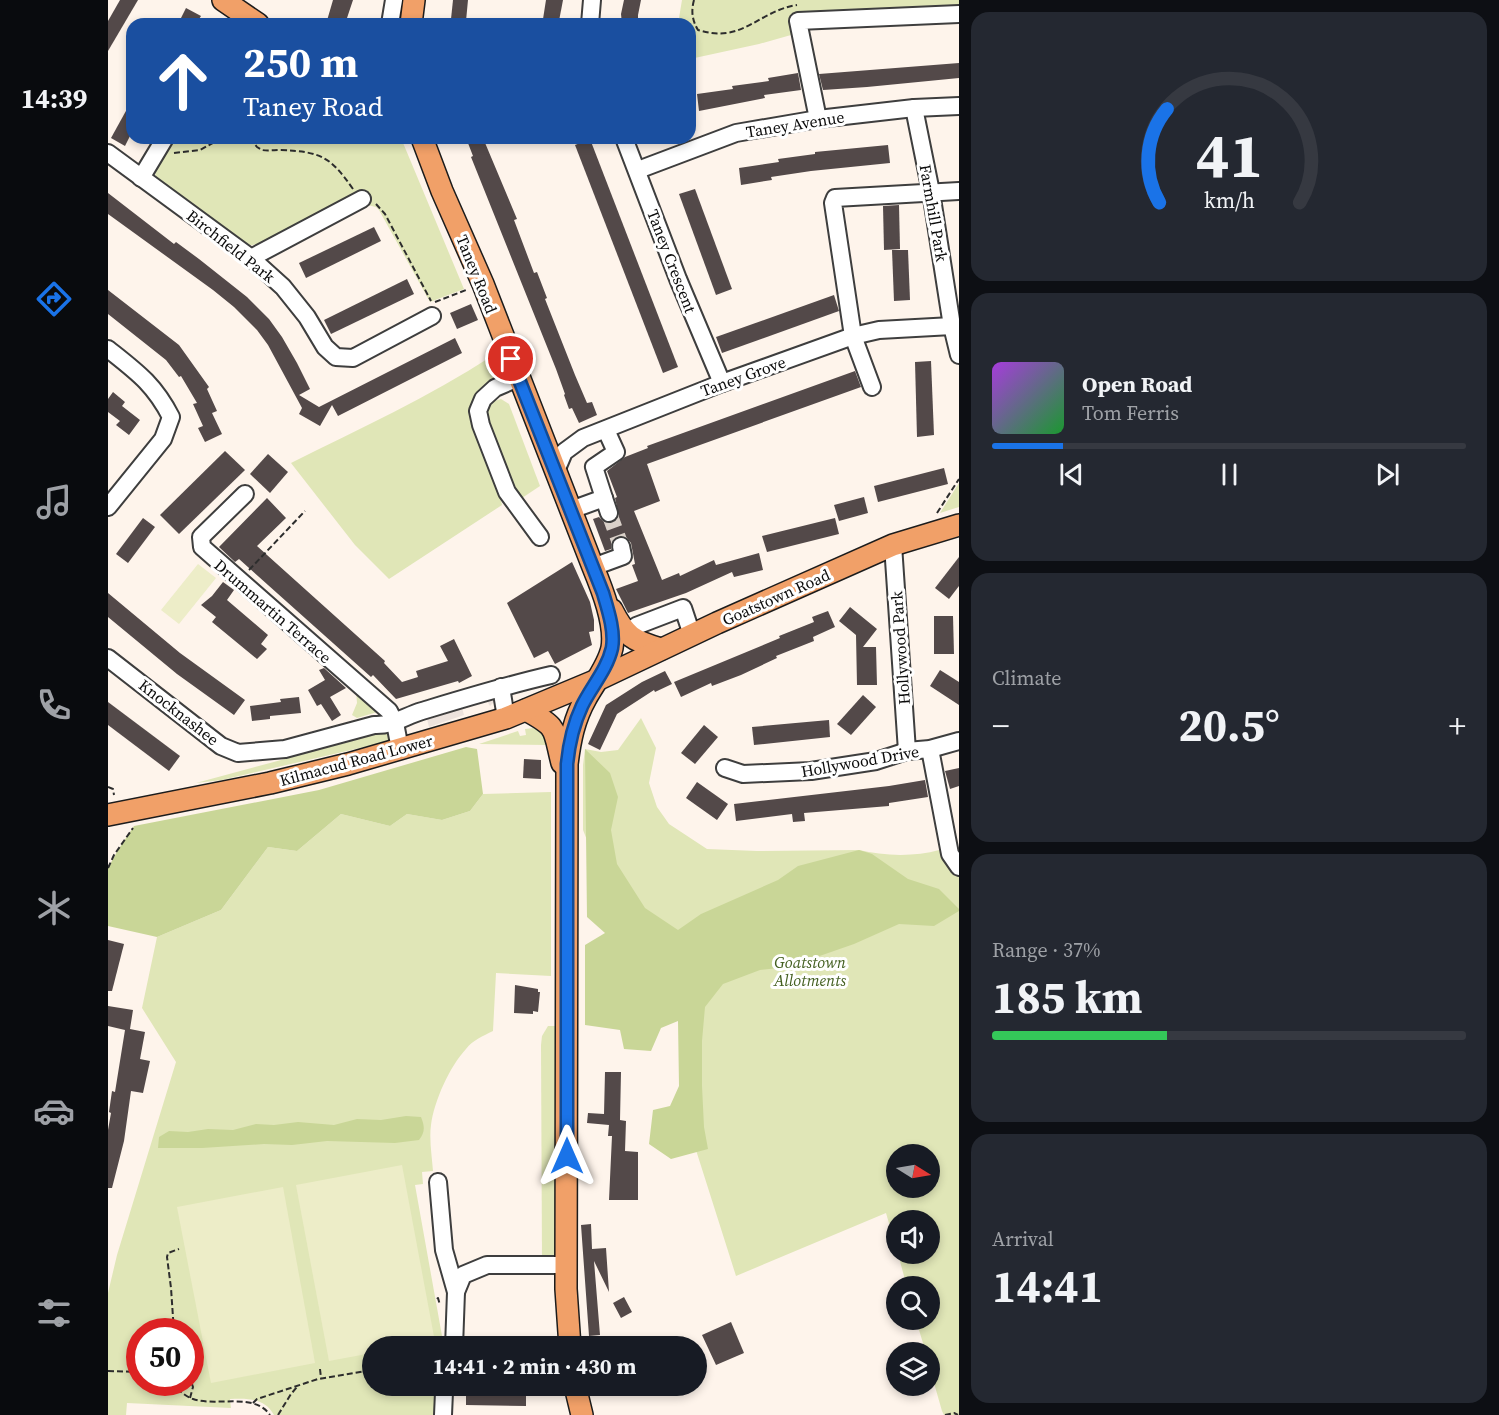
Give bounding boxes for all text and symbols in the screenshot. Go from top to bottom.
text: 250 m [243,33,358,91]
icon: ahead [144,42,222,120]
text: 14:39 [21,80,87,117]
text: Taney Road [243,88,383,125]
street label: Taney Avenue [744,105,846,143]
text: 41 [1195,112,1263,198]
street label: Farmhill Park [915,163,953,264]
text: km/h [1203,187,1255,216]
street label: Birchfield Park [182,204,280,288]
street label: Taney Crescent [642,206,702,317]
street label: Taney Road [451,231,503,317]
icon: directions [33,278,75,320]
pin [485,333,536,384]
icon: arrive [494,342,527,375]
street label: Taney Grove [697,350,789,402]
text: Open Road [1082,369,1192,399]
text: Tom Ferris [1082,399,1179,427]
icon: previous [1055,458,1088,491]
icon: pause [1213,458,1246,491]
icon: next [1371,458,1404,491]
icon: music [33,481,75,523]
street label: Drummartin Terrace [210,554,336,668]
street label: Goatstown Road [719,563,833,631]
street label: Hollywood Park [885,590,915,706]
text: Climate [992,664,1061,692]
street label: Knocknashee [134,674,224,750]
icon: phone [33,684,75,726]
text: 20.5° [1178,694,1280,756]
text: − [992,703,1010,748]
text: + [1449,703,1466,748]
street label: Kilmacud Road Lower [277,729,435,791]
street label: Hollywood Drive [799,740,921,782]
icon: climate [33,887,75,929]
text: Range · 37% [992,936,1101,964]
park label: Goatstown Allotments [773,951,846,991]
text: 185 km [992,966,1143,1028]
icon: car [33,1090,75,1132]
position arrow [535,1124,599,1188]
north arrow [886,1144,940,1198]
map controls [886,1144,940,1396]
button: sound [886,1210,940,1264]
text: Arrival [992,1225,1054,1253]
text: 14:41 [992,1255,1103,1317]
button: search [886,1276,940,1330]
icon: filters [33,1292,75,1334]
speed limit sign: 50 [126,1318,204,1396]
button: layers [886,1342,940,1396]
text: 14:41 · 2 min · 430 m [433,1351,636,1381]

